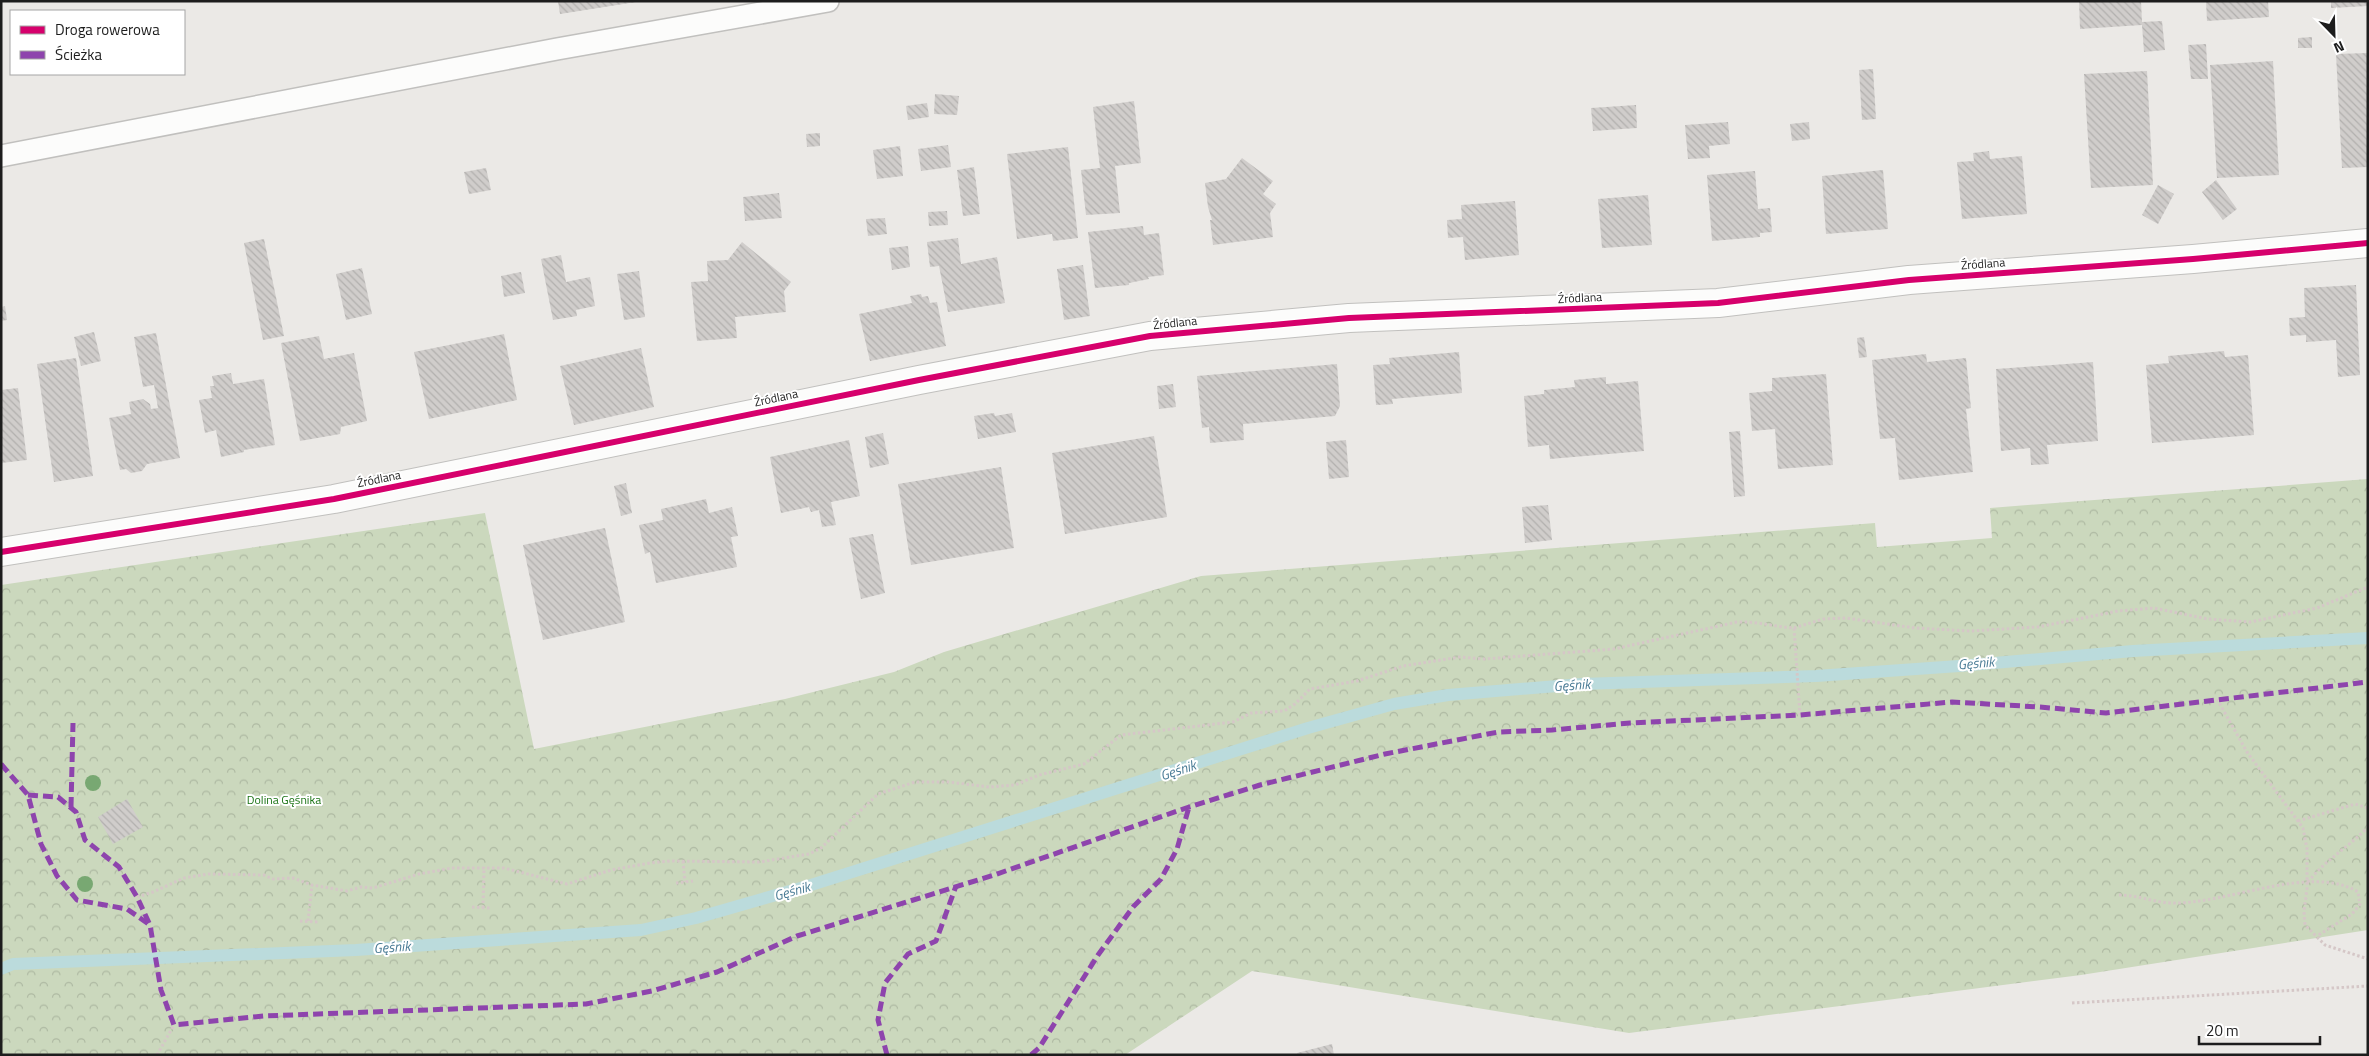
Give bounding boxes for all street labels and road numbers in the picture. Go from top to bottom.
street label: Źródlana [1960,252,2006,275]
street label: Źródlana [1557,287,1603,308]
street label: Źródlana [1152,311,1198,334]
street label: Źródlana [752,384,800,411]
street label: Źródlana [355,465,402,492]

